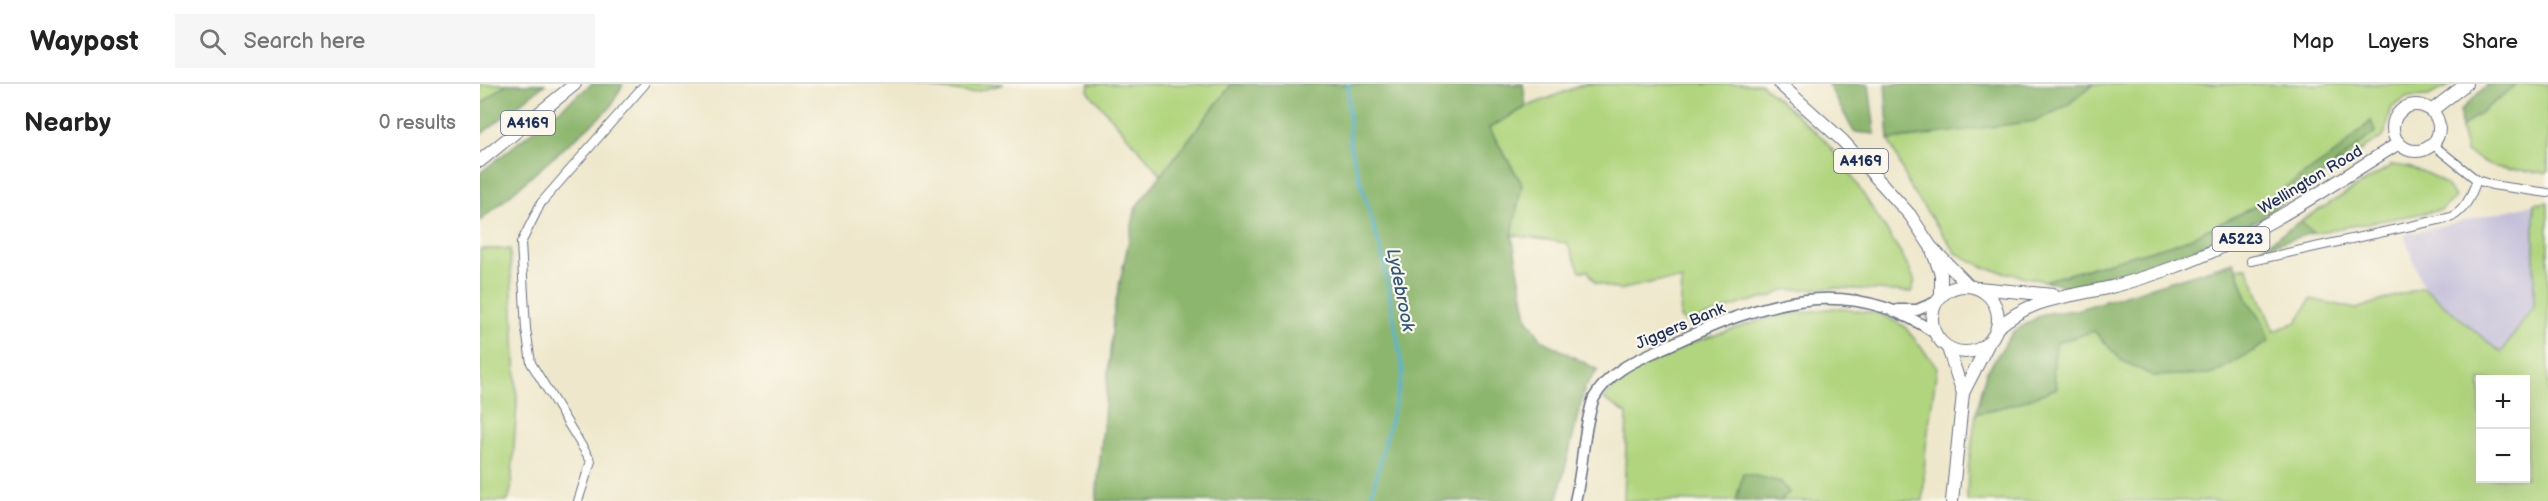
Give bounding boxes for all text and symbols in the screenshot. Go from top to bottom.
search box [175,14,595,68]
text: Waypost [30,25,139,58]
icon: search [196,25,229,58]
text: Search here [244,28,365,55]
text: Map [2292,29,2334,54]
text: Layers [2367,29,2429,54]
text: Share [2462,29,2518,54]
text: Nearby [24,108,111,139]
text: 0 results [379,111,456,135]
road number: A4169 [501,111,555,135]
street label: Wellington Road [2255,142,2366,219]
road number: A4169 [1834,149,1888,173]
road number: A5223 [2212,227,2270,251]
water label: Lydebrook [1382,247,1419,335]
street label: Jiggers Bank [1633,299,1728,354]
map controls [2476,375,2530,483]
button: + [2476,375,2530,429]
button: − [2476,429,2530,483]

